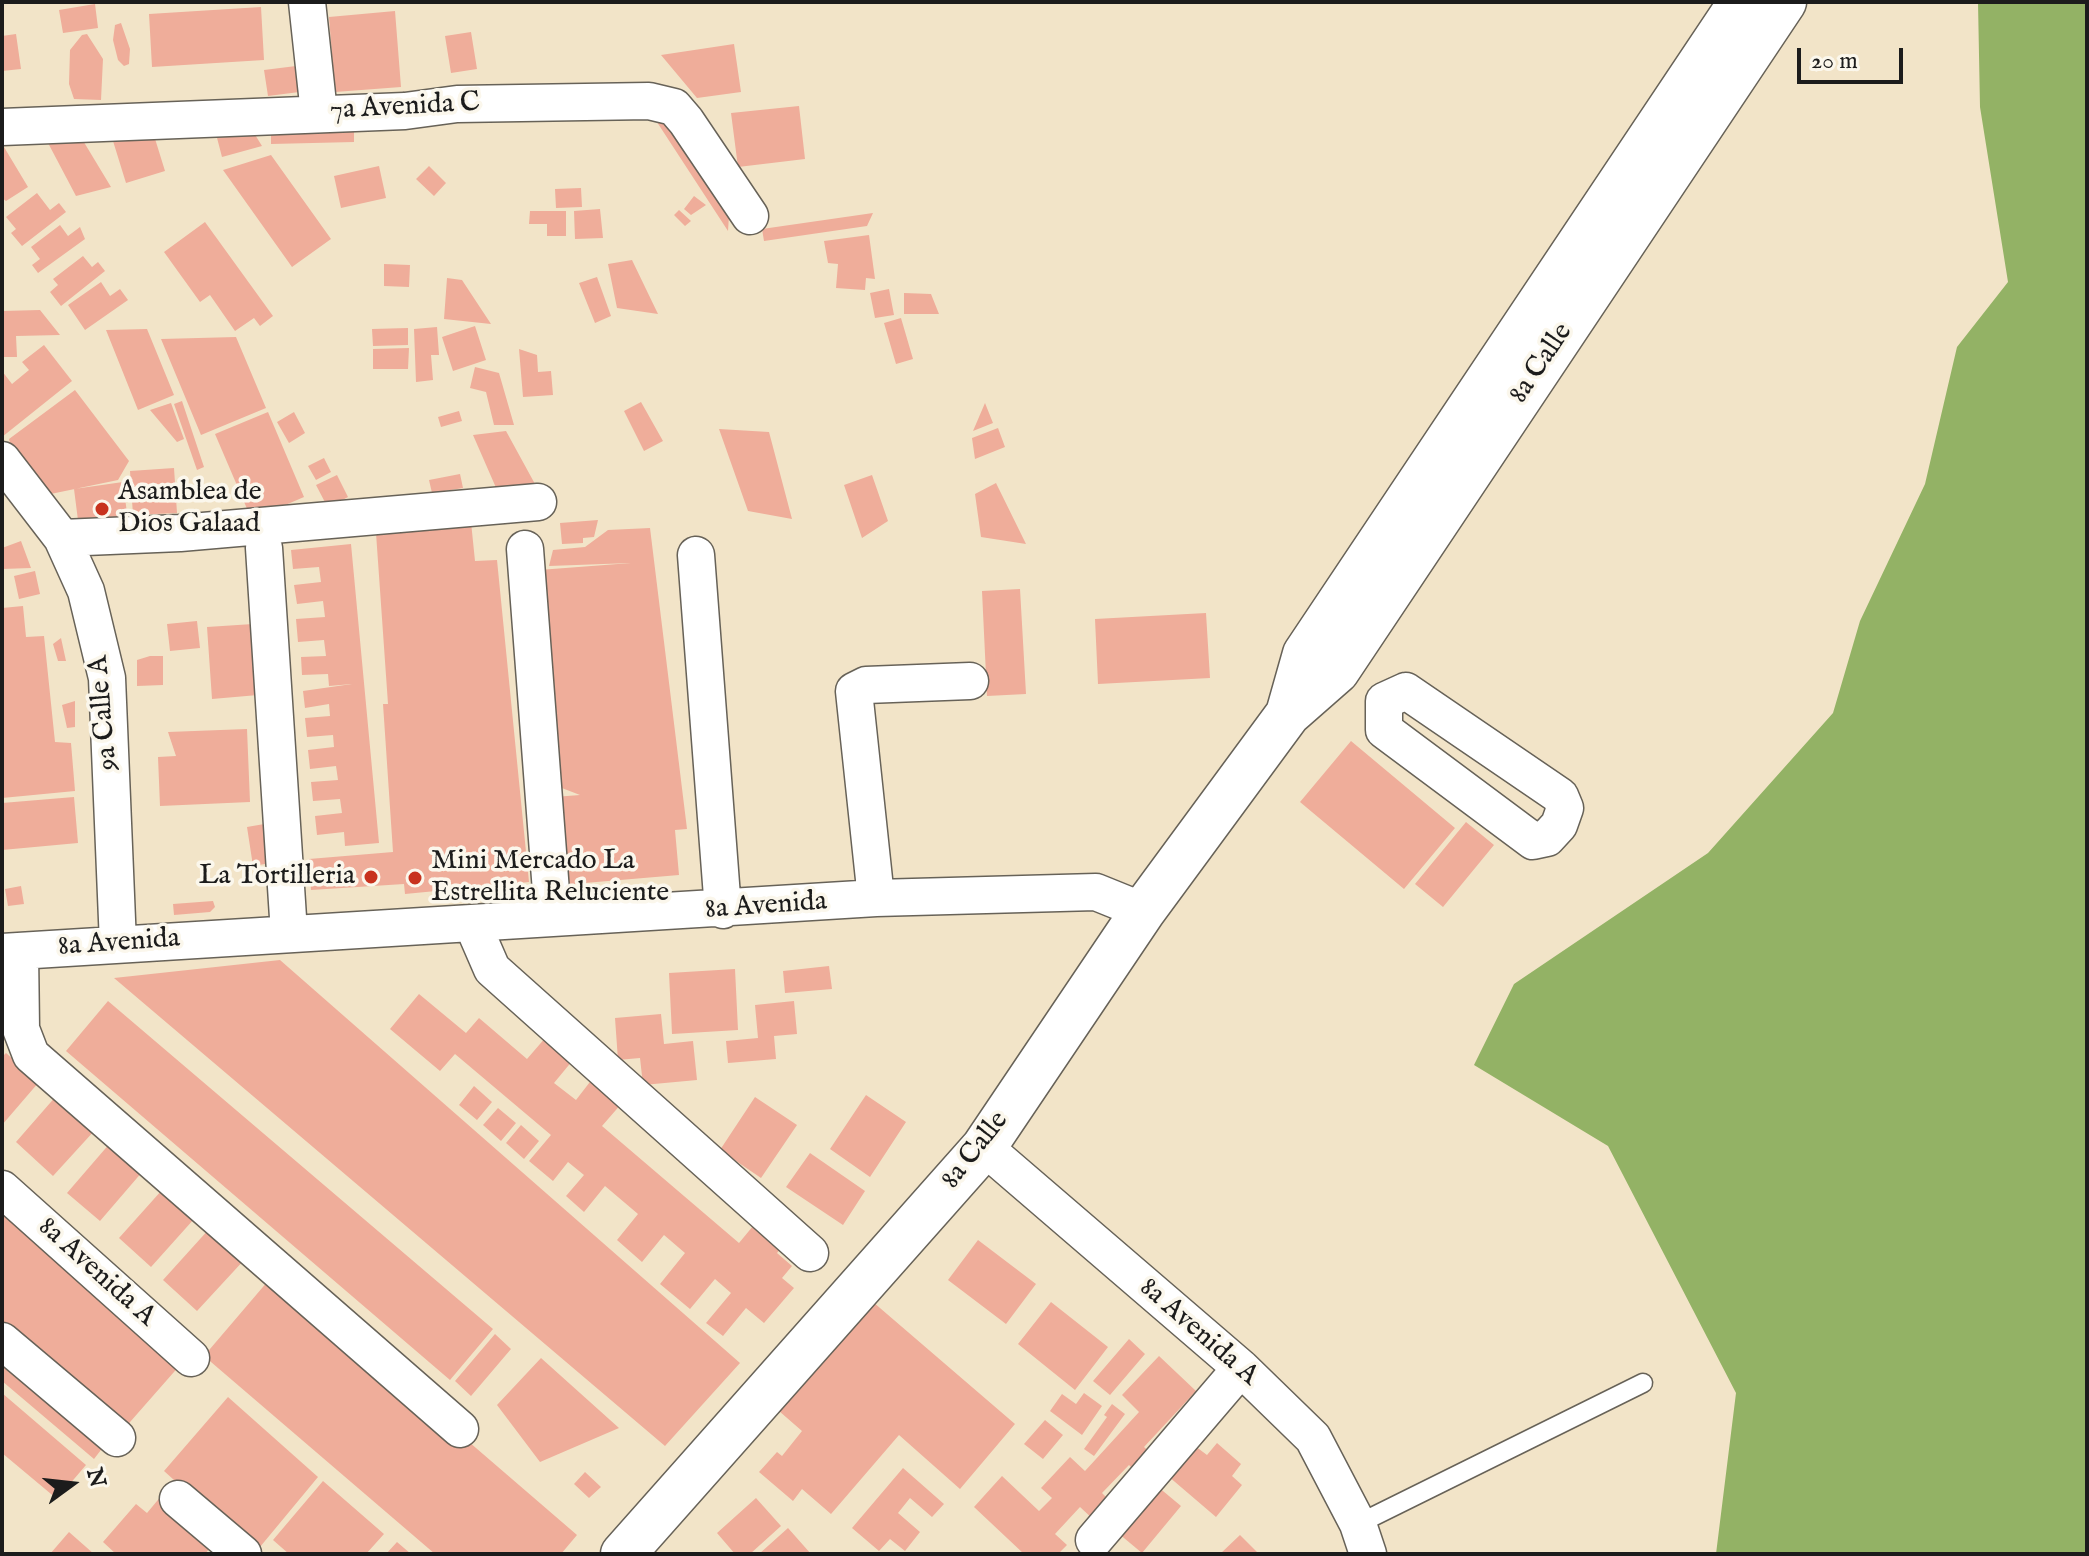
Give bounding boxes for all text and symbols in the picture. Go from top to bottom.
scale bar [1801,32,1907,82]
text: 20 m [1811,46,1858,77]
street label: 7a Avenida C [329,87,481,129]
street label: 8a Calle [1503,318,1581,410]
place label: Asamblea de Dios Galaad [118,476,262,542]
marker: Asamblea de Dios Galaad [93,500,111,518]
street label: 9a Calle A [83,654,127,772]
place label: Mini Mercado La Estrellita Reluciente [431,845,669,911]
place label: La Tortilleria [199,860,355,894]
marker: La Tortilleria [362,868,380,886]
marker: Mini Mercado La Estrellita Reluciente [406,869,424,887]
street label: 8a Avenida [704,886,828,928]
street label: 8a Avenida [57,923,181,965]
street label: 8a Calle [935,1105,1017,1197]
street label: 8a Avenida A [30,1211,162,1335]
street label: 8a Avenida A [1132,1272,1264,1394]
north arrow [32,1444,112,1524]
text: N [79,1465,111,1491]

